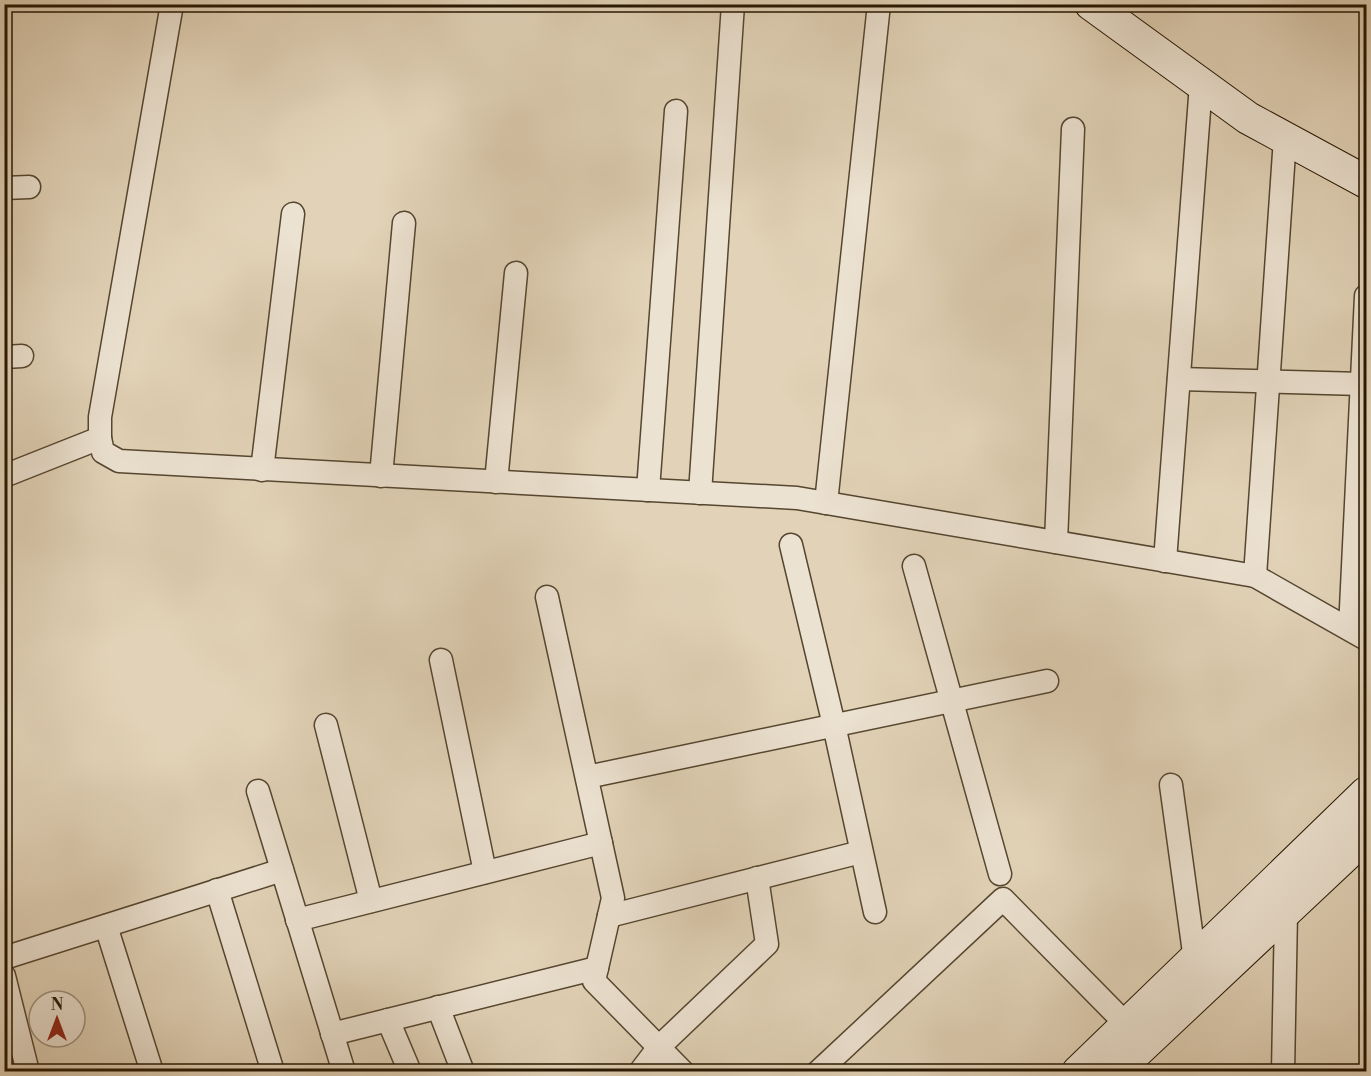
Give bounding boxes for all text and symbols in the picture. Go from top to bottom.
north arrow [27,989,87,1049]
text: N [51,995,64,1015]

